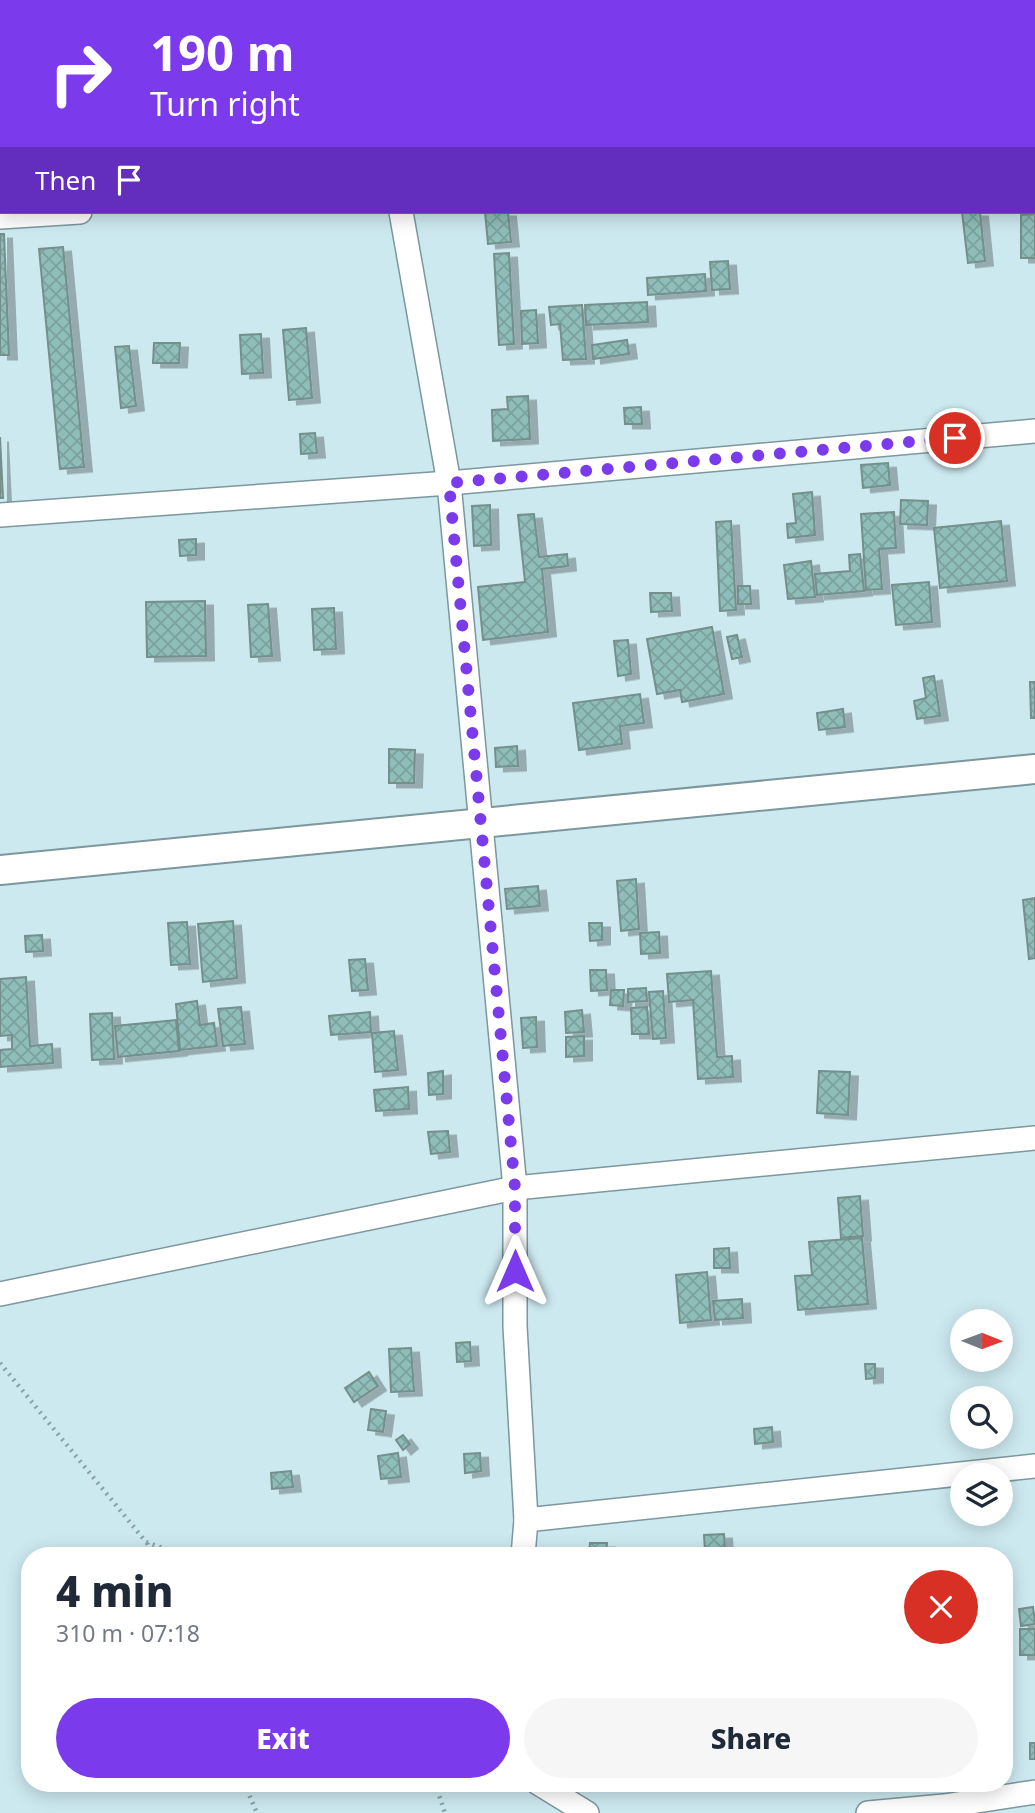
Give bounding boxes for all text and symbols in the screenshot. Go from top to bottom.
text: 190 m [150,19,295,85]
icon: right [35,28,126,119]
text: Turn right [150,82,300,125]
icon: arrive [110,161,148,199]
text: Then [35,162,96,198]
pin [925,408,985,468]
icon: arrive [936,419,974,457]
position arrow [478,1234,552,1308]
north arrow [950,1309,1013,1372]
map controls [950,1309,1013,1526]
button: search [950,1386,1013,1449]
button: layers [950,1463,1013,1526]
text: 4 min [56,1562,173,1619]
button: close [904,1570,978,1644]
text: 310 m · 07:18 [56,1617,200,1649]
button: Exit [56,1698,510,1778]
button: Share [524,1698,978,1778]

